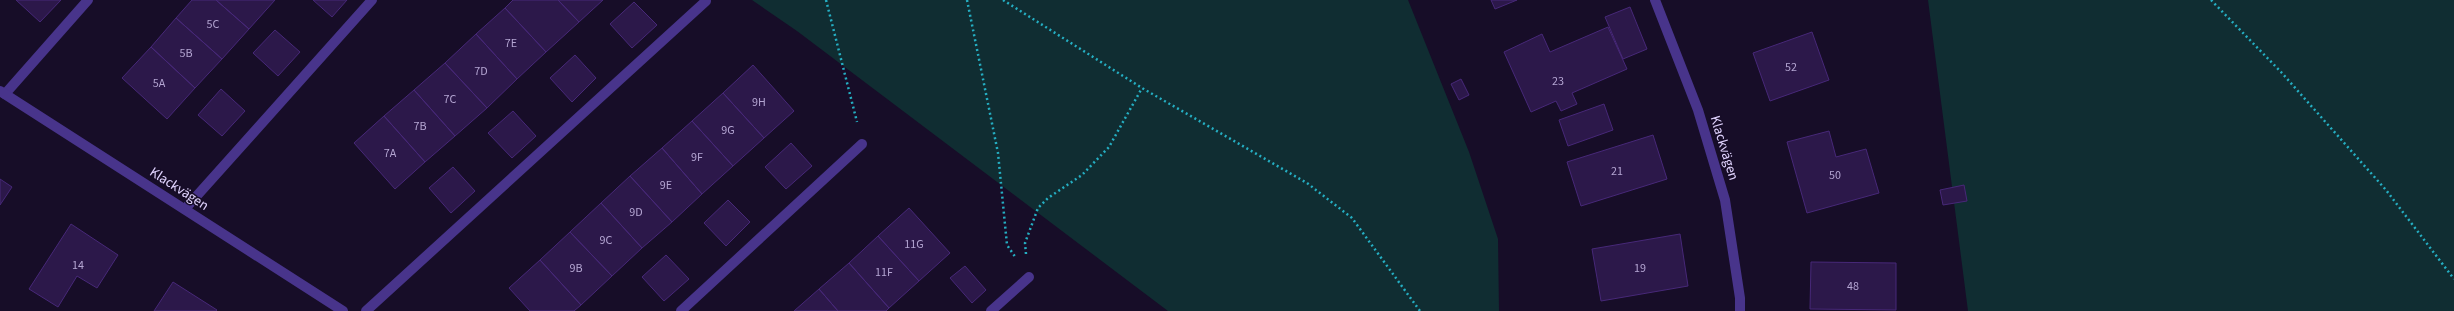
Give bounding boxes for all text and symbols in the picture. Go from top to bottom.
house number: 5C [207,16,220,33]
house number: 7E [505,35,517,52]
house number: 5B [179,45,193,62]
house number: 52 [1785,59,1797,76]
house number: 7D [474,63,488,80]
house number: 23 [1552,73,1564,90]
house number: 5A [153,75,166,92]
house number: 7C [444,91,457,108]
house number: 9H [752,94,766,111]
street label: Klackvägen [1705,113,1743,183]
house number: 7B [413,118,427,135]
house number: 9G [721,122,735,139]
house number: 7A [384,145,397,162]
house number: 9F [691,149,703,166]
street label: Klackvägen [146,162,212,216]
house number: 21 [1611,163,1623,180]
house number: 50 [1829,167,1841,184]
house number: 9E [660,177,672,194]
house number: 9D [629,204,643,221]
house number: 9C [600,232,613,249]
house number: 11G [904,236,924,253]
house number: 14 [72,257,84,274]
house number: 9B [569,260,583,277]
house number: 19 [1634,260,1646,277]
house number: 11F [875,264,893,281]
house number: 48 [1847,278,1859,295]

